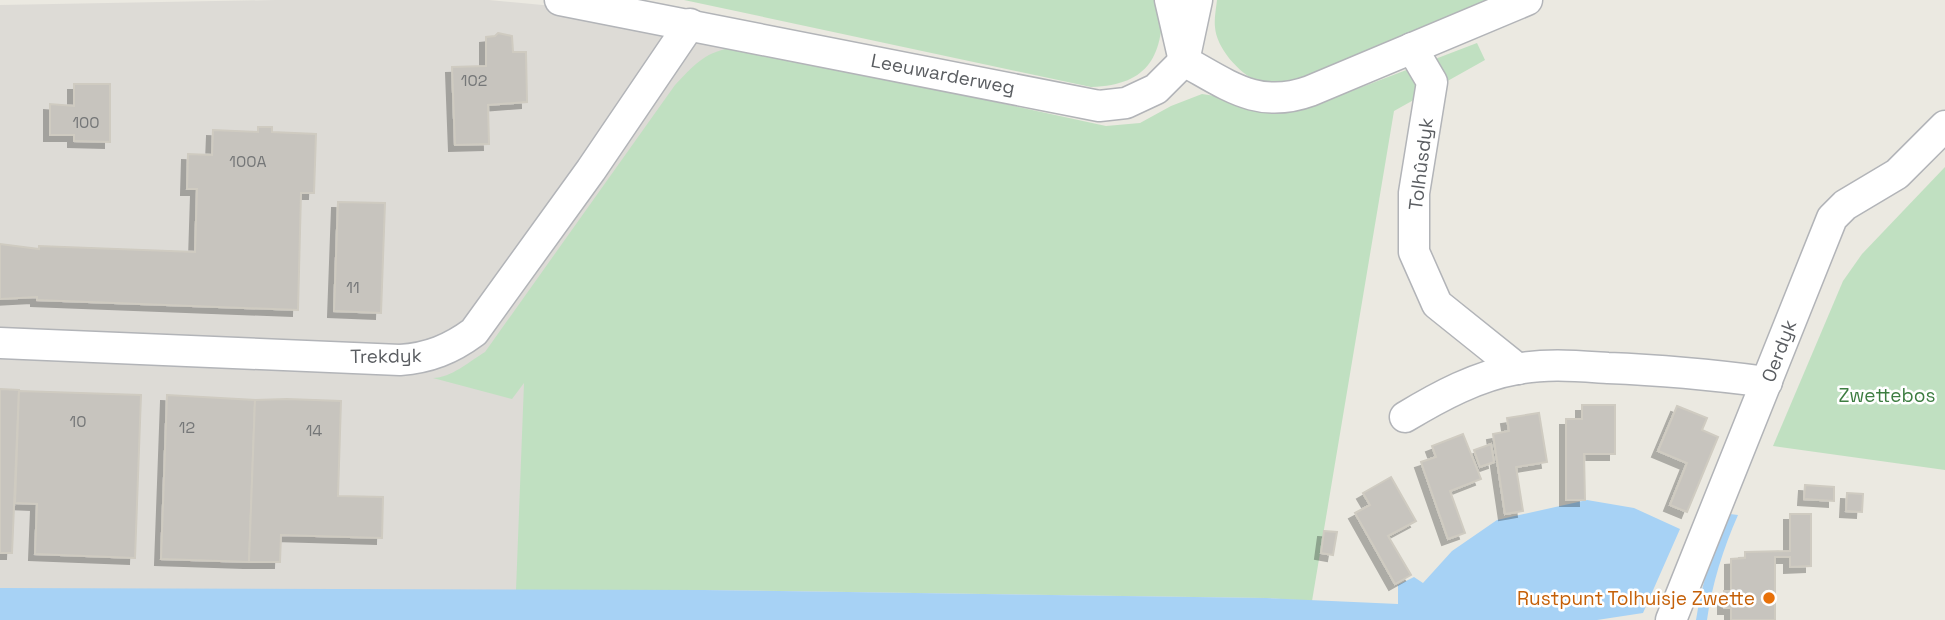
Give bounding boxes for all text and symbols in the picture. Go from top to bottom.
street label: Leeuwarderweg [869,48,1017,100]
house number: 102 [461,70,487,91]
house number: 100 [72,112,100,133]
street label: Tolhûsdyk [1403,116,1439,212]
house number: 100A [229,151,267,172]
house number: 11 [346,277,360,298]
street label: Oerdyk [1756,316,1802,386]
street label: Trekdyk [350,343,422,369]
park label: Zwettebos [1838,383,1936,408]
house number: 10 [70,411,86,432]
house number: 12 [179,417,195,438]
house number: 14 [306,420,322,441]
place label: Rustpunt Tolhuisje Zwette [1517,586,1755,611]
marker: Rustpunt Tolhuisje Zwette [1761,590,1777,606]

